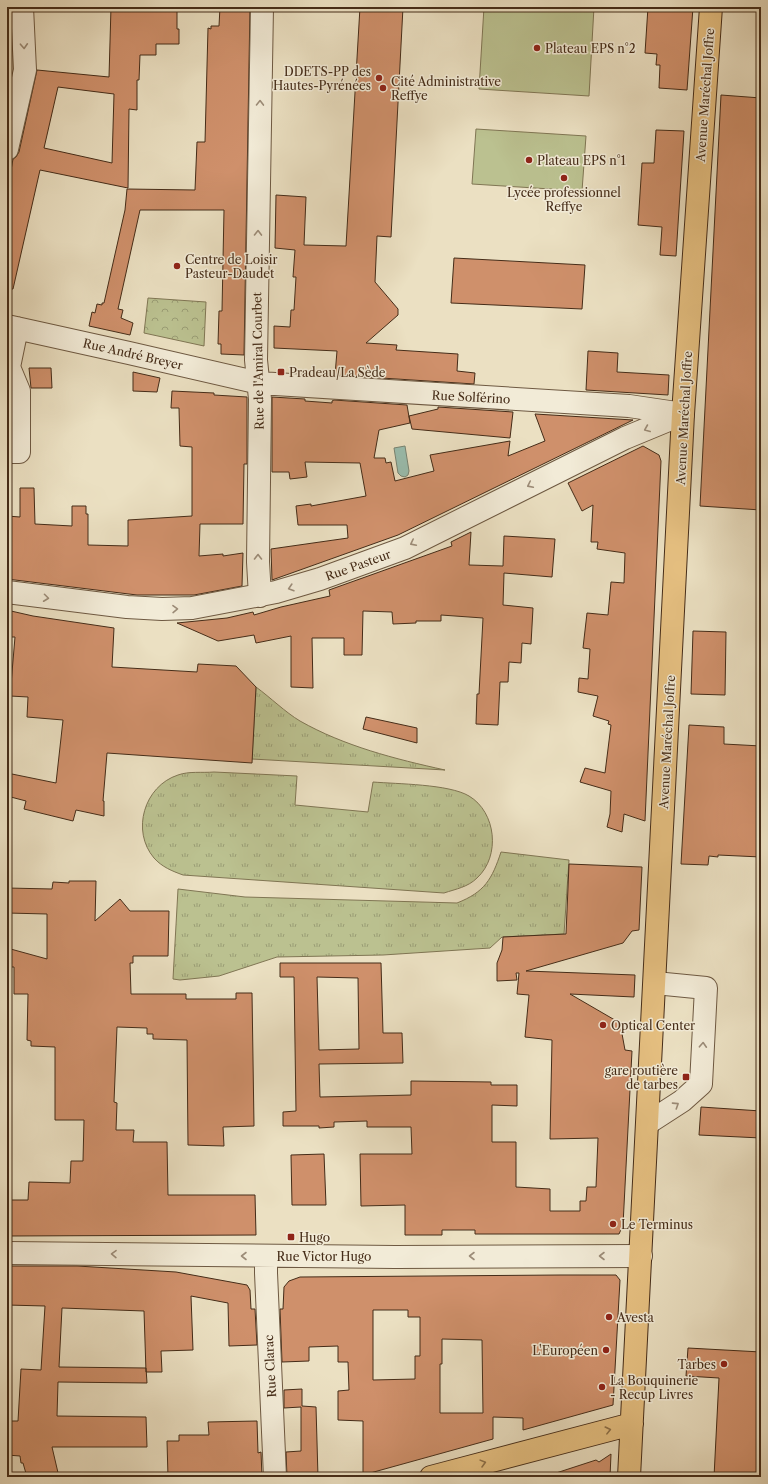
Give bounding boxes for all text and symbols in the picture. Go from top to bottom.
street label: Avenue Maréchal Joffre [693,27,717,163]
place label: Plateau EPS n°2 [545,41,636,56]
one-way arrow [20,43,29,49]
marker: Plateau EPS n°2 [532,43,542,53]
place label: DDETS-PP des Hautes-Pyrénées [273,64,371,93]
marker: DDETS-PP des Hautes-Pyrénées [374,73,384,83]
place label: Cité Administrative Reffye [391,74,501,103]
marker: Cité Administrative Reffye [378,83,388,93]
one-way arrow [256,100,264,106]
place label: Plateau EPS n°1 [537,153,626,168]
marker: Plateau EPS n°1 [524,155,534,165]
marker: Lycée professionnel Reffye [559,173,569,183]
place label: Lycée professionnel Reffye [507,185,621,214]
one-way arrow [254,230,262,236]
place label: Centre de Loisir Pasteur-Daudet [185,252,278,281]
marker: Centre de Loisir Pasteur-Daudet [172,261,182,271]
street label: Rue de l'Amiral Courbet [249,291,267,430]
street label: Rue André Breyer [82,335,184,373]
street label: Avenue Maréchal Joffre [673,350,695,486]
place label: Pradeau/La Sède [289,365,386,380]
marker: Pradeau/La Sède [276,367,286,377]
street label: Rue Solférino [431,387,511,407]
one-way arrow [644,425,651,433]
one-way arrow [526,480,534,488]
one-way arrow [410,539,418,546]
street label: Rue Pasteur [323,546,393,584]
one-way arrow [254,554,262,560]
one-way arrow [288,583,295,591]
one-way arrow [43,593,49,602]
one-way arrow [172,605,178,613]
street label: Avenue Maréchal Joffre [656,674,678,810]
place label: Optical Center [611,1018,695,1033]
marker: Optical Center [598,1020,608,1030]
one-way arrow [698,1042,707,1048]
place label: gare routière de tarbes [605,1063,678,1092]
marker: gare routière de tarbes [681,1072,691,1082]
one-way arrow [671,1103,678,1110]
place label: Le Terminus [621,1217,693,1232]
marker: Le Terminus [608,1219,618,1229]
place label: Hugo [299,1230,330,1245]
marker: Hugo [286,1232,296,1242]
street label: Rue Victor Hugo [277,1249,371,1264]
one-way arrow [111,1250,117,1258]
one-way arrow [241,1252,247,1260]
one-way arrow [469,1252,475,1260]
one-way arrow [599,1252,605,1260]
place label: Avesta [616,1310,654,1325]
marker: Avesta [604,1312,614,1322]
street label: Rue Clarac [261,1334,279,1398]
place label: L'Européen [532,1343,598,1358]
marker: L'Européen [601,1345,611,1355]
place label: Tarbes [678,1357,716,1372]
marker: Tarbes [719,1359,729,1369]
place label: La Bouquinerie - Recup Livres [610,1373,699,1402]
marker: La Bouquinerie - Recup Livres [597,1382,607,1392]
one-way arrow [605,1426,611,1434]
one-way arrow [479,1459,486,1468]

